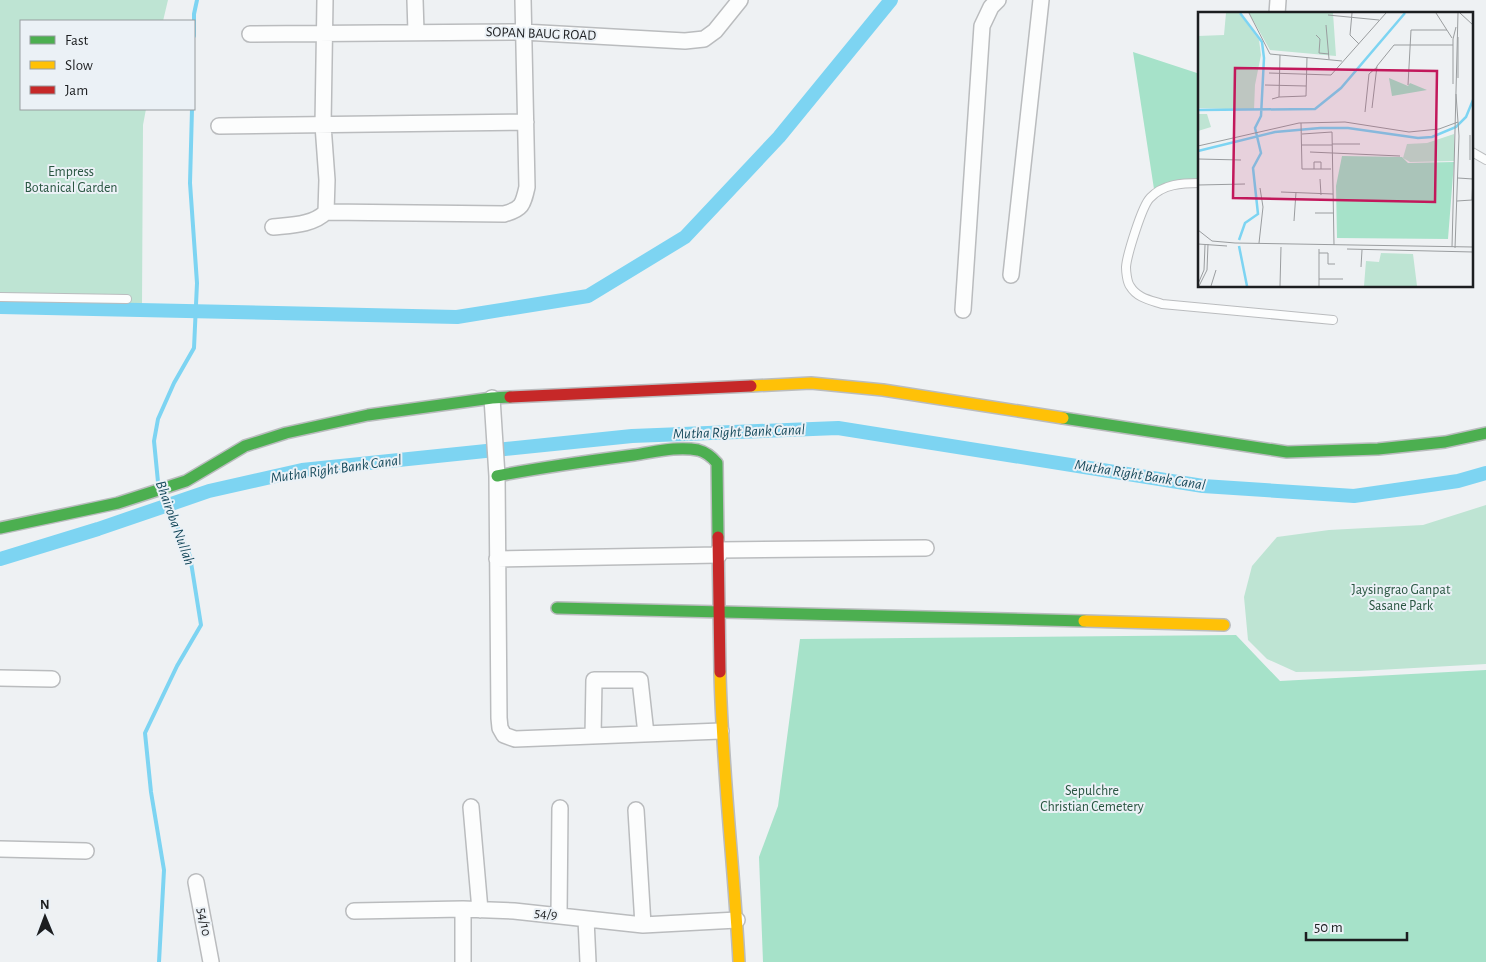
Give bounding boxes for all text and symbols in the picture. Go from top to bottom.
inset map [1198,12,1474,288]
legend [20,20,195,110]
street label: SOPAN BAUG ROAD [486,25,596,43]
text: Fast [65,33,89,48]
text: Slow [65,58,93,73]
text: Jam [65,83,88,98]
park label: Empress Botanical Garden [24,165,118,195]
water label: Mutha Right Bank Canal [673,422,806,442]
water label: Mutha Right Bank Canal [269,452,403,486]
water label: Mutha Right Bank Canal [1074,457,1207,493]
water label: Bhairoba Nullah [153,479,197,567]
park label: Jaysingrao Ganpat Sasane Park [1352,583,1451,613]
park label: Sepulchre Christian Cemetery [1040,784,1144,814]
north arrow [20,892,70,942]
text: N [40,898,50,912]
street label: 54/9 [534,906,558,922]
street label: 54/10 [195,907,213,937]
scale bar [1306,910,1407,942]
text: 50 m [1314,920,1343,935]

